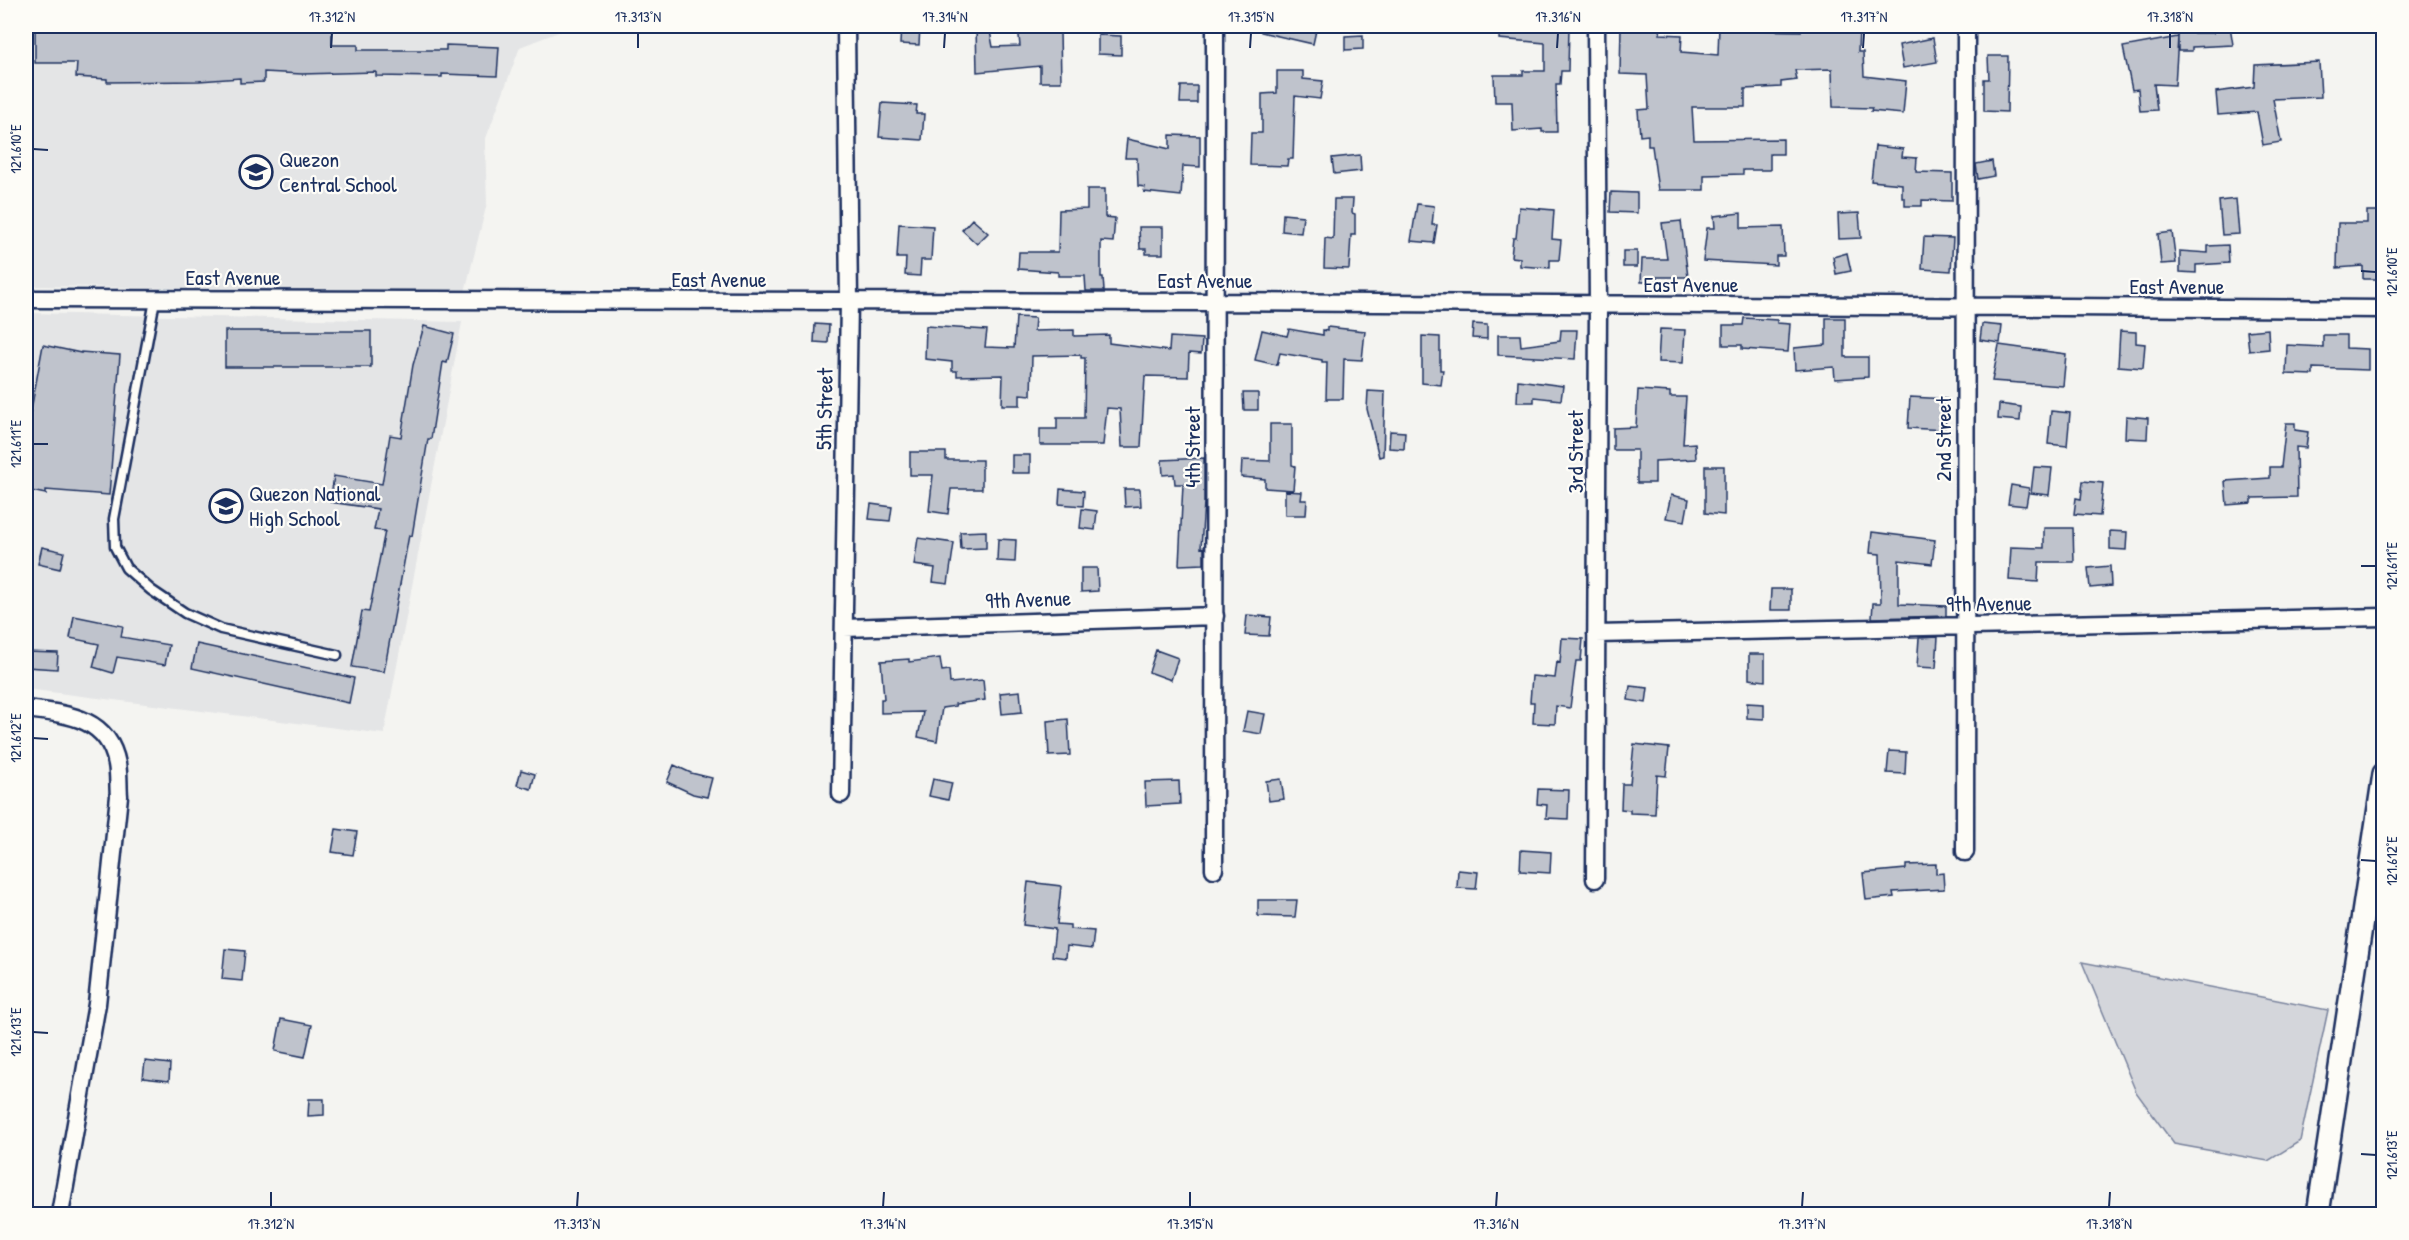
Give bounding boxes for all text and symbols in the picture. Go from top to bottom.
text: 17.312°N [309,6,355,27]
text: 17.313°N [615,6,661,27]
text: 17.314°N [922,6,968,27]
text: 17.315°N [1228,6,1274,27]
text: 17.316°N [1535,6,1581,27]
text: 17.317°N [1840,6,1888,27]
text: 17.318°N [2147,6,2193,27]
text: 121.610°E [5,124,26,174]
place label: Quezon Central School [279,144,397,199]
school or university icon: Quezon Central School [238,154,274,190]
text: 121.610°E [2381,247,2402,297]
street label: East Avenue [185,262,281,292]
street label: East Avenue [671,264,767,294]
street label: East Avenue [1157,265,1253,295]
street label: East Avenue [1643,269,1739,299]
street label: East Avenue [2129,271,2225,301]
street label: 5th Street [808,367,840,450]
street label: 2nd Street [1928,396,1958,482]
street label: 4th Street [1177,406,1207,488]
street label: 3rd Street [1560,410,1590,494]
text: 121.611°E [5,420,26,468]
place label: Quezon National High School [249,478,381,533]
school or university icon: Quezon National High School [208,488,244,524]
text: 121.611°E [2381,542,2402,590]
street label: 9th Avenue [985,583,1072,615]
street label: 9th Avenue [1946,587,2032,619]
text: 121.612°E [5,713,26,763]
text: 121.612°E [2381,836,2402,886]
text: 121.613°E [5,1007,26,1057]
text: 121.613°E [2381,1130,2402,1180]
text: 17.312°N [248,1213,294,1234]
text: 17.313°N [554,1213,600,1234]
text: 17.314°N [860,1213,906,1234]
text: 17.315°N [1167,1213,1213,1234]
text: 17.316°N [1473,1213,1519,1234]
text: 17.317°N [1778,1213,1826,1234]
text: 17.318°N [2086,1213,2132,1234]

